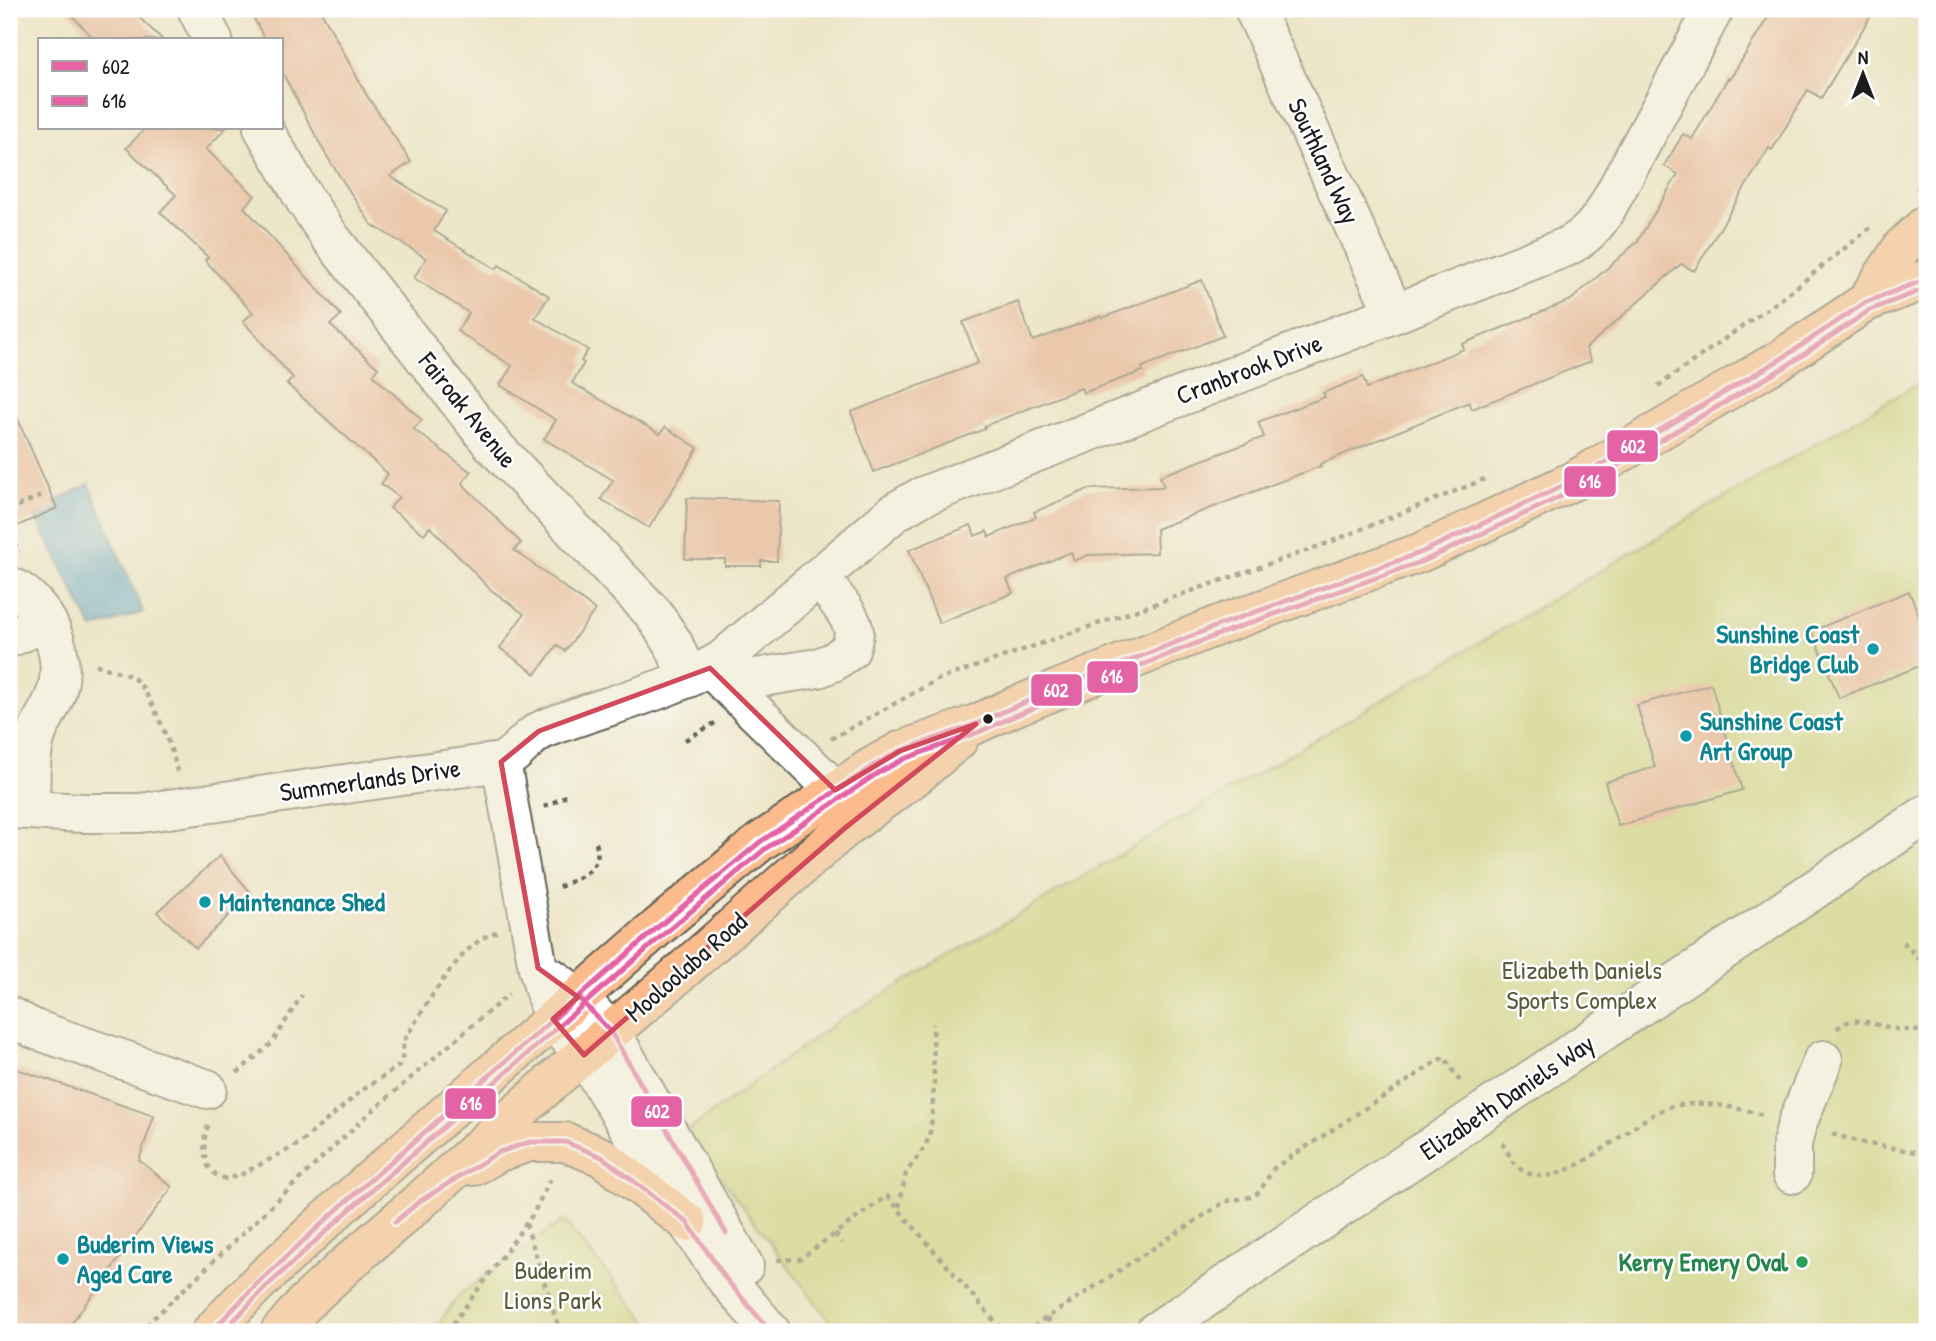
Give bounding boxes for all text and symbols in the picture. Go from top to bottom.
legend [38,38,284,130]
north arrow [1828,38,1898,108]
text: N [1858,44,1868,70]
text: 602 [102,52,130,81]
text: 616 [102,86,126,115]
street label: Southland Way [1280,92,1369,229]
street label: Cranbrook Drive [1171,325,1327,412]
street label: Fairoak Avenue [410,344,526,475]
line badge: 602 [1606,429,1659,463]
text: 602 [1621,433,1646,459]
line badge: 616 [1563,465,1617,498]
text: 616 [1579,468,1601,494]
place label: Sunshine Coast Bridge Club [1716,616,1860,682]
marker: Sunshine Coast Bridge Club [1865,641,1881,657]
line badge: 616 [1086,660,1139,694]
text: 616 [1101,663,1123,689]
line badge: 602 [1030,673,1083,707]
text: 602 [1044,677,1069,703]
place label: Sunshine Coast Art Group [1700,703,1844,769]
unlabelled marker [981,712,995,726]
marker: Sunshine Coast Art Group [1678,728,1694,744]
street label: Summerlands Drive [277,750,462,809]
place label: Maintenance Shed [219,884,386,919]
marker: Maintenance Shed [197,894,213,910]
street label: Mooloolaba Road [617,904,754,1029]
park label: Elizabeth Daniels Sports Complex [1502,952,1662,1017]
street label: Elizabeth Daniels Way [1413,1025,1601,1168]
line badge: 616 [444,1087,497,1120]
text: 616 [460,1090,482,1116]
line badge: 602 [630,1095,683,1128]
text: 602 [645,1098,670,1124]
place label: Buderim Views Aged Care [77,1226,213,1292]
place label: Kerry Emery Oval [1619,1244,1789,1280]
marker: Buderim Views Aged Care [55,1251,71,1267]
park label: Buderim Lions Park [504,1252,602,1317]
marker: Kerry Emery Oval [1794,1254,1810,1270]

